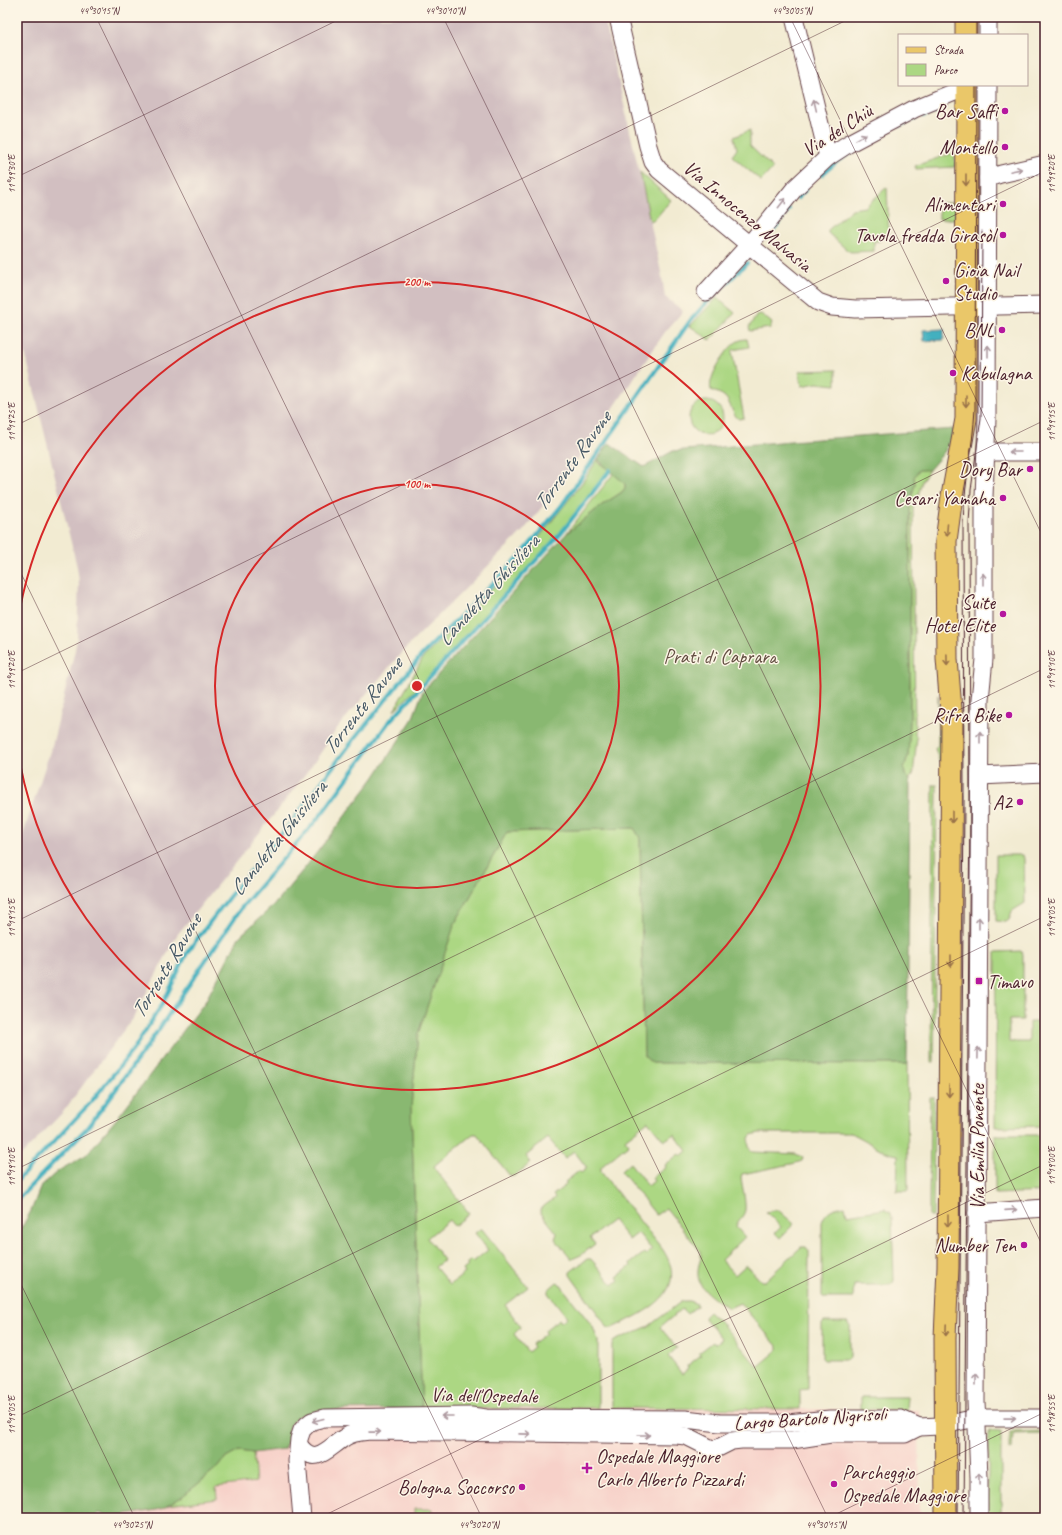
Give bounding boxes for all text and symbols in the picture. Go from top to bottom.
text: 44°30'15"N [79,4,121,17]
text: 44°30'10"N [425,4,467,17]
text: 44°30'05"N [772,4,814,17]
legend [898,34,1028,86]
text: Strada [934,42,964,58]
text: Parco [934,62,959,78]
street label: Via del Chiù [797,98,878,162]
one-way arrow [811,99,819,112]
place label: Bar Saffi [935,99,1000,124]
marker: Bar Saffi [1000,106,1010,116]
one-way arrow [855,133,867,140]
place label: Montello [940,135,998,160]
marker: Montello [1000,142,1010,152]
text: 11°19'30"E [5,153,18,193]
text: 11°19'20"E [1045,153,1058,193]
street label: Via Innocenzo Malvasia [678,155,818,279]
one-way arrow [1010,166,1023,174]
one-way arrow [963,173,970,186]
place label: Alimentari [924,192,997,217]
one-way arrow [778,198,787,209]
marker: Alimentari [998,199,1008,209]
place label: Tavola fredda Girasòl [855,223,999,248]
marker: Tavola fredda Girasòl [998,230,1008,240]
place label: Gioia Nail Studio [954,258,1022,306]
text: 200 m [404,274,431,290]
marker: Gioia Nail Studio [941,276,951,286]
place label: BNL [964,318,994,343]
marker: BNL [997,325,1007,335]
one-way arrow [984,345,992,358]
place label: Kabulagna [961,361,1033,386]
marker: Kabulagna [948,368,958,378]
one-way arrow [962,394,970,407]
text: 11°19'25"E [5,401,18,441]
text: 11°19'15"E [1045,401,1058,441]
water label: Torrente Ravone [527,404,619,516]
one-way arrow [1009,448,1022,456]
place label: Dory Bar [959,457,1024,482]
marker: Dory Bar [1025,464,1035,474]
text: 100 m [404,476,431,492]
place label: Cesari Yamaha [894,486,997,511]
marker: Cesari Yamaha [998,493,1008,503]
one-way arrow [944,523,951,536]
water label: Canaletta Ghisiliera [431,527,546,651]
one-way arrow [979,573,987,586]
place label: Suite Hotel Elite [925,590,996,638]
marker: Suite Hotel Elite [998,609,1008,619]
park label: Prati di Caprara [663,644,778,669]
text: 11°19'20"E [5,649,18,689]
text: 11°19'10"E [1045,649,1058,689]
water label: Torrente Ravone [316,650,410,760]
one-way arrow [943,653,951,666]
centre of rings [410,679,424,693]
place label: Rifra Bike [933,703,1002,728]
marker: Rifra Bike [1004,710,1014,720]
one-way arrow [976,731,984,744]
water label: Canaletta Ghisiliera [224,773,334,901]
place label: A2 [993,790,1014,815]
marker: A2 [1015,797,1025,807]
one-way arrow [948,810,956,823]
text: 11°19'15"E [5,897,18,937]
text: 11°19'05"E [1045,897,1058,937]
water label: Torrente Ravone [125,907,209,1023]
one-way arrow [975,917,983,930]
one-way arrow [947,954,955,967]
place label: Timavo [987,969,1034,994]
marker: Timavo [974,976,984,986]
one-way arrow [974,1047,982,1060]
street label: Via Emilia Ponente [965,1083,990,1210]
one-way arrow [945,1084,953,1097]
text: 11°19'00"E [1045,1145,1058,1185]
text: 11°19'10"E [5,1146,18,1186]
one-way arrow [1004,1207,1017,1214]
one-way arrow [944,1214,952,1227]
place label: Number Ten [935,1233,1017,1258]
marker: Number Ten [1019,1240,1029,1250]
one-way arrow [942,1323,949,1336]
one-way arrow [972,1373,980,1386]
street label: Via dell'Ospedale [430,1382,539,1409]
text: 11°18'55"E [1045,1393,1058,1433]
text: 11°19'05"E [5,1394,18,1434]
street label: Largo Bartolo Nigrisoli [733,1401,889,1436]
one-way arrow [441,1412,454,1420]
one-way arrow [1003,1414,1016,1422]
one-way arrow [311,1416,324,1424]
one-way arrow [368,1428,381,1435]
one-way arrow [518,1430,531,1437]
one-way arrow [637,1431,650,1439]
place label: Ospedale Maggiore Carlo Alberto Pizzardi [596,1444,746,1492]
place label: Parcheggio Ospedale Maggiore [842,1460,967,1508]
marker: Ospedale Maggiore Carlo Alberto Pizzardi [581,1462,593,1474]
one-way arrow [975,1473,983,1486]
place label: Bologna Soccorso [398,1475,515,1500]
marker: Parcheggio Ospedale Maggiore [829,1479,839,1489]
marker: Bologna Soccorso [517,1482,527,1492]
text: 44°30'25"N [112,1518,154,1531]
text: 44°30'20"N [459,1518,501,1531]
text: 44°30'15"N [806,1518,848,1531]

